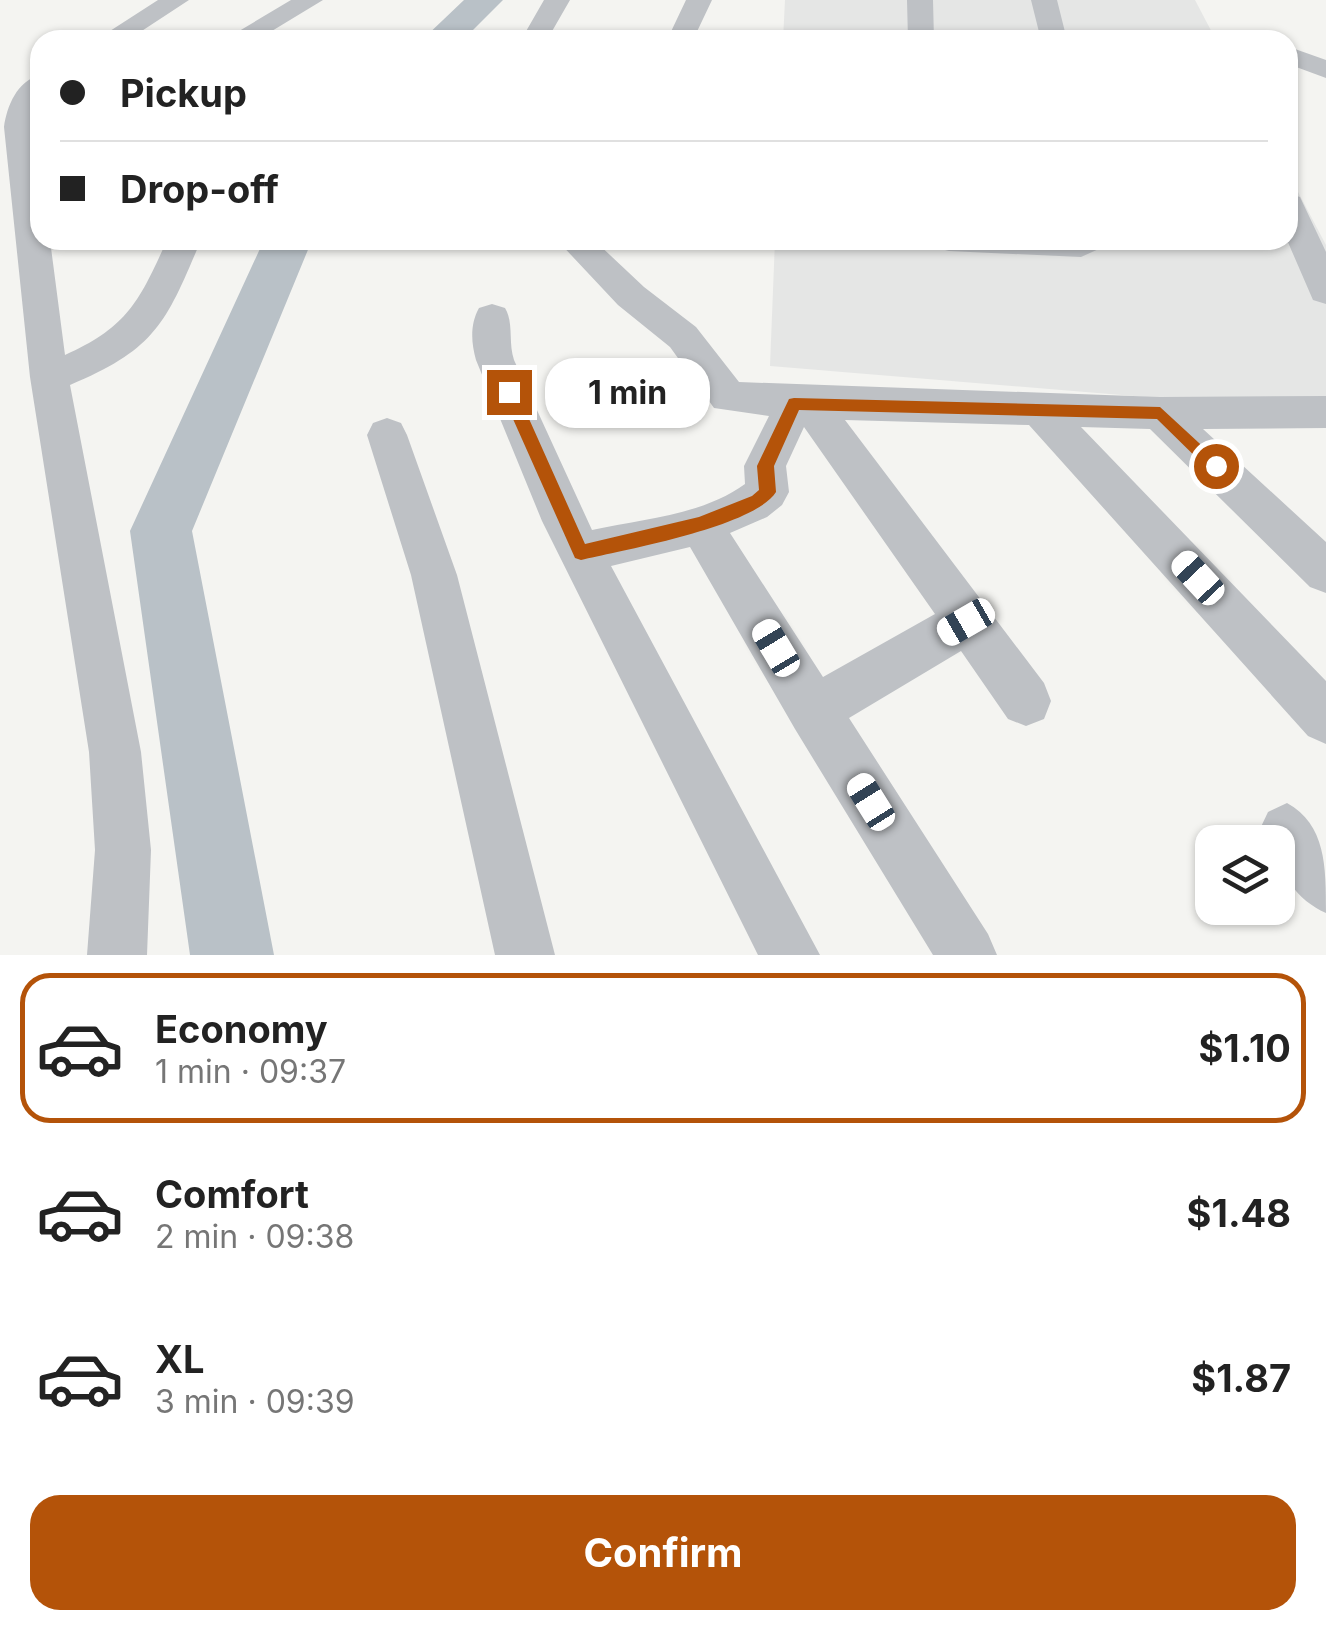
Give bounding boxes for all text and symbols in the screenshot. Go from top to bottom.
text: Pickup [120,70,247,116]
text: Drop-off [120,166,279,212]
callout: 1 min [544,357,709,427]
route end [487,370,532,415]
text: 1 min [588,373,667,412]
route start [1194,444,1239,489]
car [1167,546,1229,610]
car [933,594,999,650]
car [748,615,804,681]
car [842,769,900,835]
map controls [1195,825,1295,925]
button: layers [1195,825,1295,925]
icon: car [35,1003,125,1093]
text: Economy [155,1006,328,1052]
text: $1.10 [1198,1025,1291,1071]
text: 1 min · 09:37 [155,1052,346,1091]
icon: car [35,1168,125,1258]
text: Comfort [155,1171,309,1217]
text: $1.48 [1187,1190,1291,1236]
text: 2 min · 09:38 [155,1217,354,1256]
icon: car [35,1333,125,1423]
text: XL [155,1336,205,1382]
text: $1.87 [1191,1355,1291,1401]
text: 3 min · 09:39 [155,1382,355,1421]
button: Confirm [30,1495,1296,1610]

